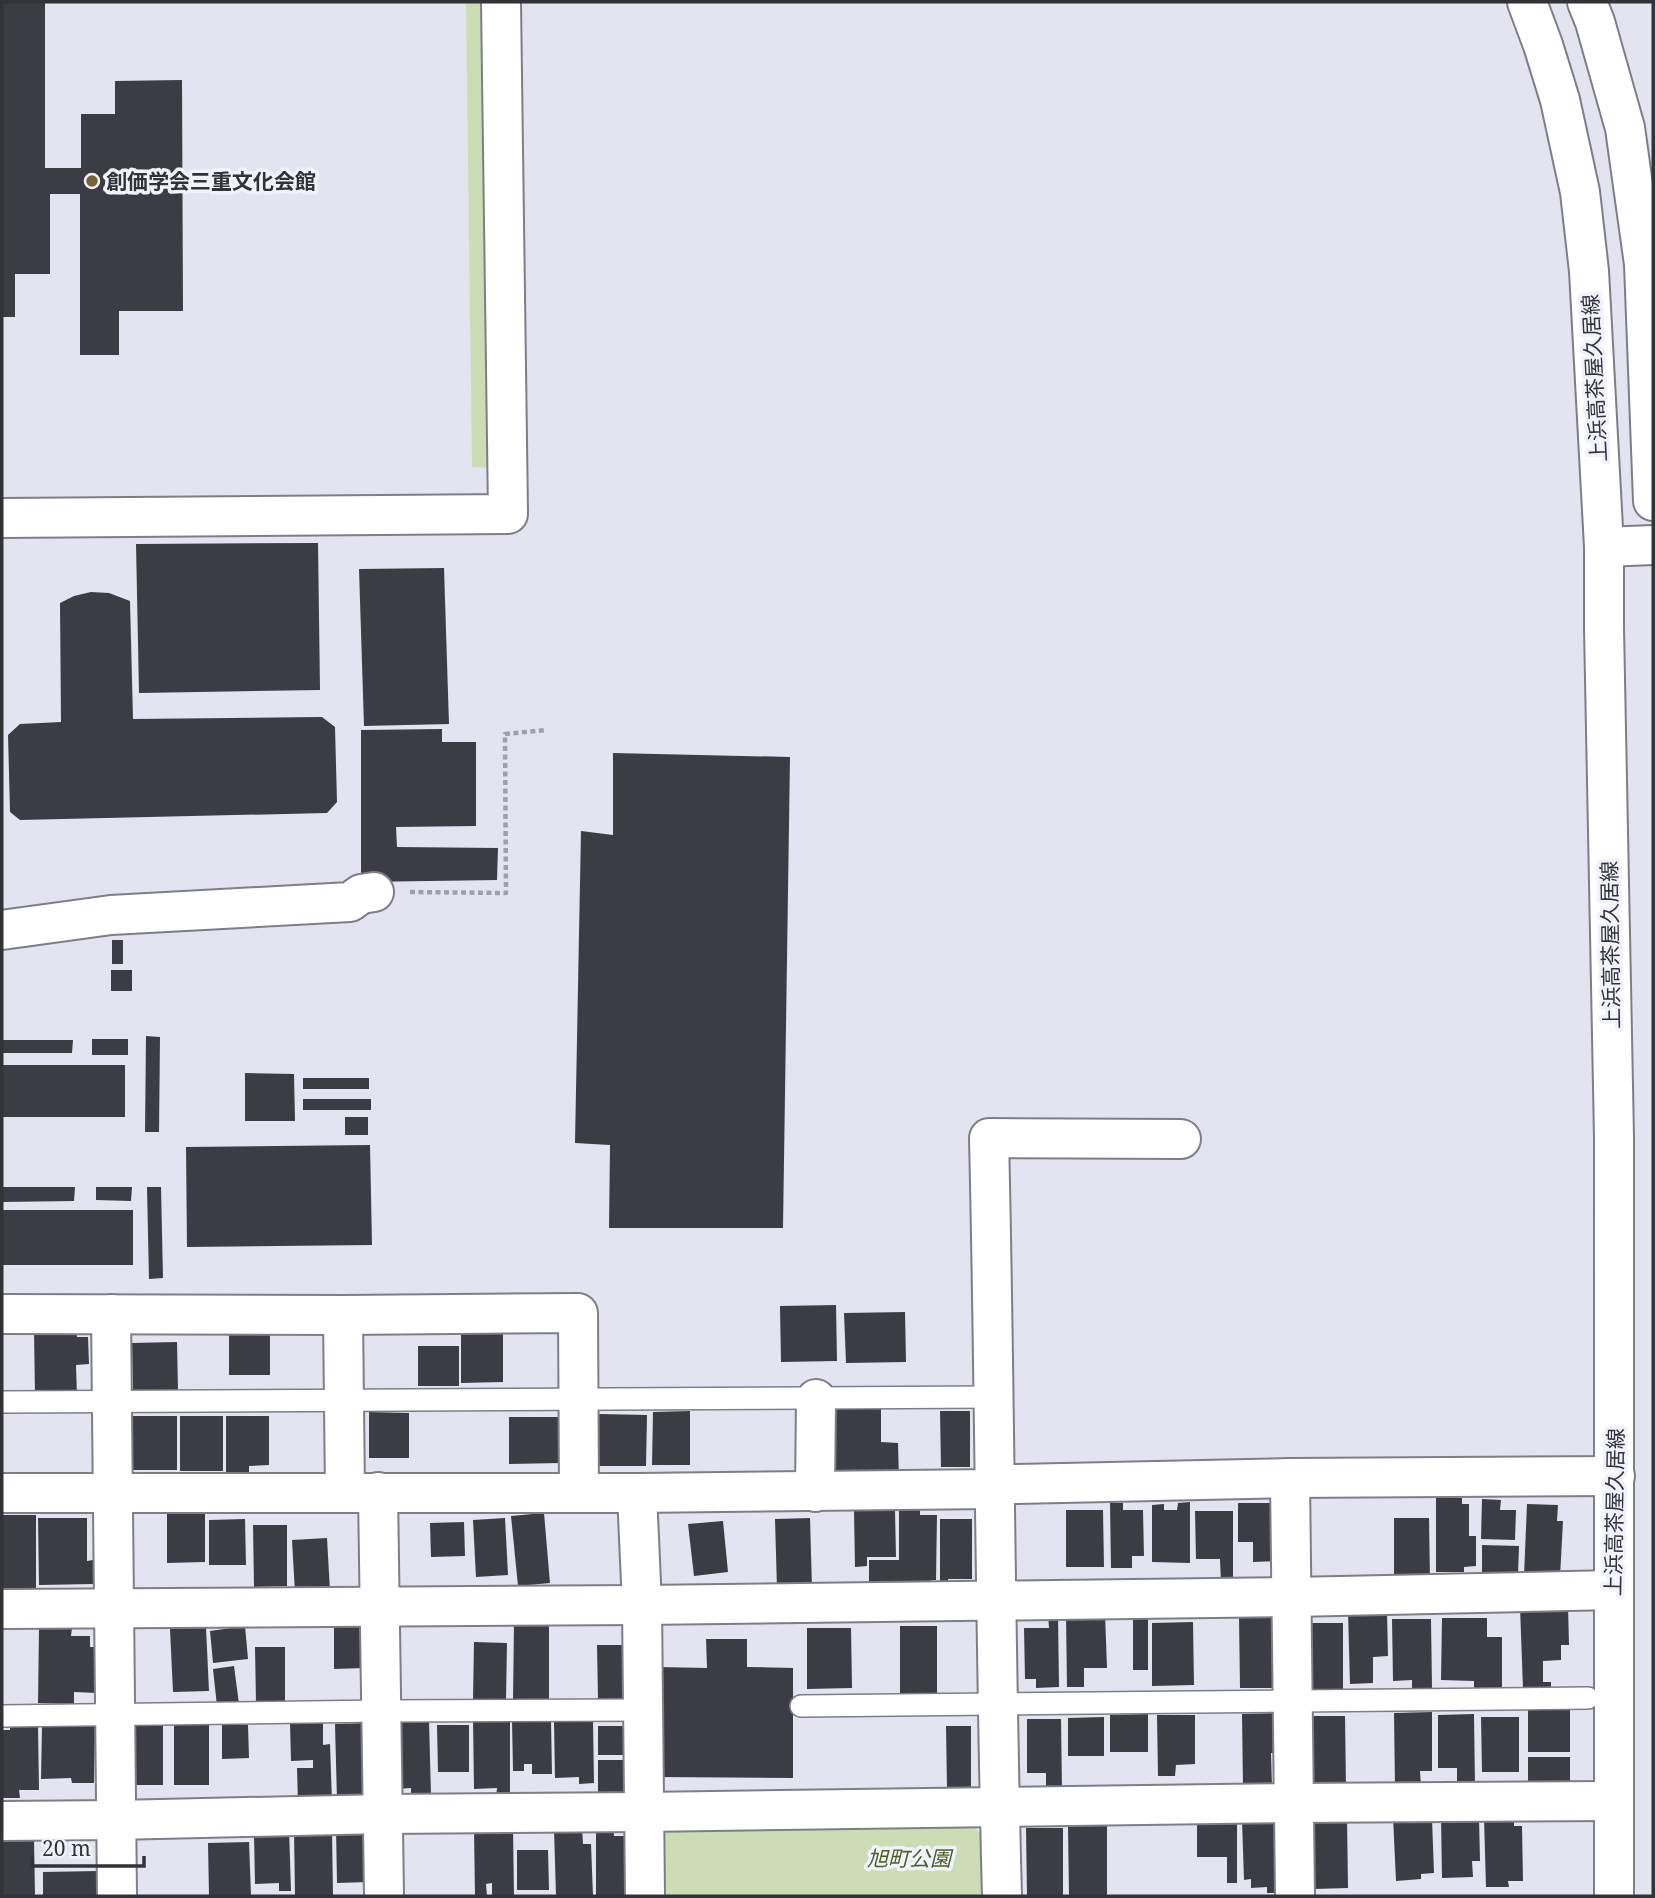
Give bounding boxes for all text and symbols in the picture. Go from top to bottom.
place label: 創価学会三重文化会館 [106,167,316,195]
marker: 創価学会三重文化会館 [84,173,100,189]
street label: 上浜高茶屋久居線 [1576,293,1612,463]
street label: 上浜高茶屋久居線 [1595,861,1625,1029]
street label: 上浜高茶屋久居線 [1599,1428,1629,1596]
scale bar [32,1825,144,1869]
text: 20 m [42,1834,91,1862]
park label: 旭町公園 [867,1844,954,1872]

